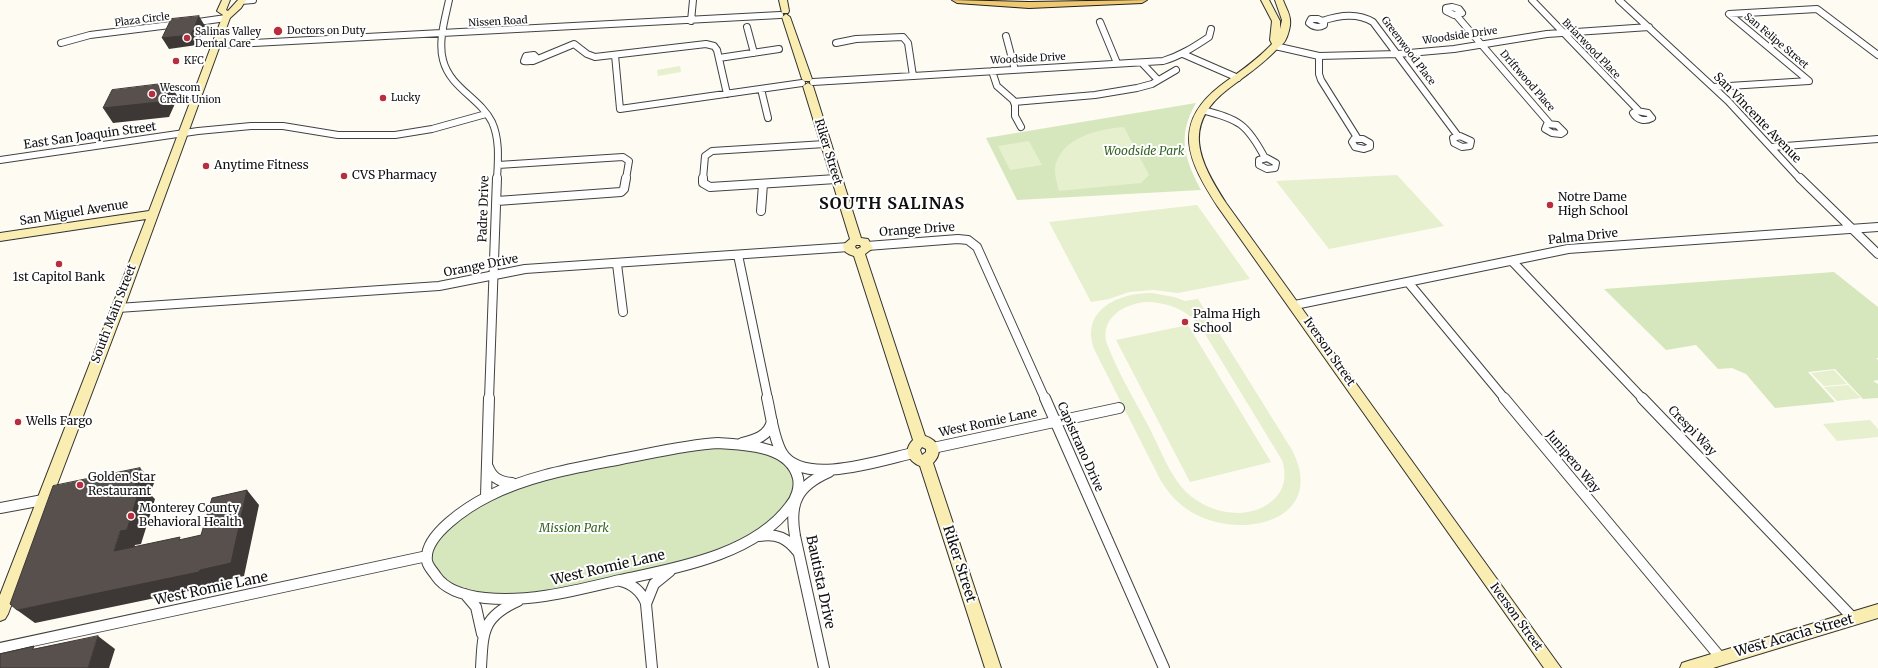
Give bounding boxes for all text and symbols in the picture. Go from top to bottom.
street label: Plaza Circle [114,11,170,29]
street label: San Felipe Street [1741,11,1811,71]
street label: Nissen Road [468,14,528,30]
street label: Greenwood Place [1378,14,1438,88]
street label: Briarwood Place [1559,17,1623,81]
marker: Doctors on Duty [272,25,284,37]
place label: Doctors on Duty [287,25,365,37]
street label: Woodside Drive [1422,25,1498,47]
place label: Salinas Valley Dental Care [195,26,261,50]
marker: Salinas Valley Dental Care [182,33,192,43]
street label: Driftwood Place [1497,48,1557,114]
street label: Woodside Drive [990,51,1066,67]
place label: KFC [184,55,204,67]
marker: KFC [171,56,181,66]
street label: San Vincente Avenue [1710,70,1804,166]
place label: Wescom Credit Union [160,82,221,106]
marker: Wescom Credit Union [147,89,157,99]
place label: Lucky [391,92,420,104]
marker: Lucky [378,93,388,103]
street label: Riker Street [811,117,845,187]
street label: East San Joaquin Street [23,120,157,152]
park label: Woodside Park [1104,145,1184,159]
place label: Anytime Fitness [214,159,309,173]
marker: Anytime Fitness [201,161,211,171]
place label: CVS Pharmacy [352,169,437,183]
marker: CVS Pharmacy [339,171,349,181]
street label: Padre Drive [476,175,492,243]
place label: Notre Dame High School [1558,191,1628,219]
district label: SOUTH SALINAS [819,194,965,214]
street label: San Miguel Avenue [19,197,129,229]
marker: Notre Dame High School [1545,200,1555,210]
street label: Orange Drive [879,220,955,240]
street label: Palma Drive [1547,226,1619,248]
street label: Orange Drive [443,252,519,280]
marker: 1st Capitol Bank [54,259,64,269]
street label: South Main Street [89,263,139,365]
place label: 1st Capitol Bank [13,271,105,285]
place label: Palma High School [1193,308,1260,336]
street label: Iverson Street [1300,315,1358,389]
marker: Palma High School [1180,317,1190,327]
street label: Capistrano Drive [1054,400,1106,494]
street label: Crespi Way [1665,403,1719,459]
street label: West Romie Lane [938,406,1038,440]
place label: Wells Fargo [26,415,92,429]
marker: Wells Fargo [13,417,23,427]
street label: Junipero Way [1543,428,1603,496]
place label: Golden Star Restaurant [88,471,156,499]
marker: Golden Star Restaurant [75,480,85,490]
place label: Monterey County Behavioral Health [139,502,242,530]
marker: Monterey County Behavioral Health [126,511,136,521]
park label: Mission Park [539,522,609,536]
street label: Riker Street [939,523,979,605]
street label: Bautista Drive [802,534,838,630]
street label: West Romie Lane [549,547,667,589]
street label: West Romie Lane [152,569,270,609]
street label: Iverson Street [1487,580,1545,654]
street label: West Acacia Street [1732,611,1856,661]

